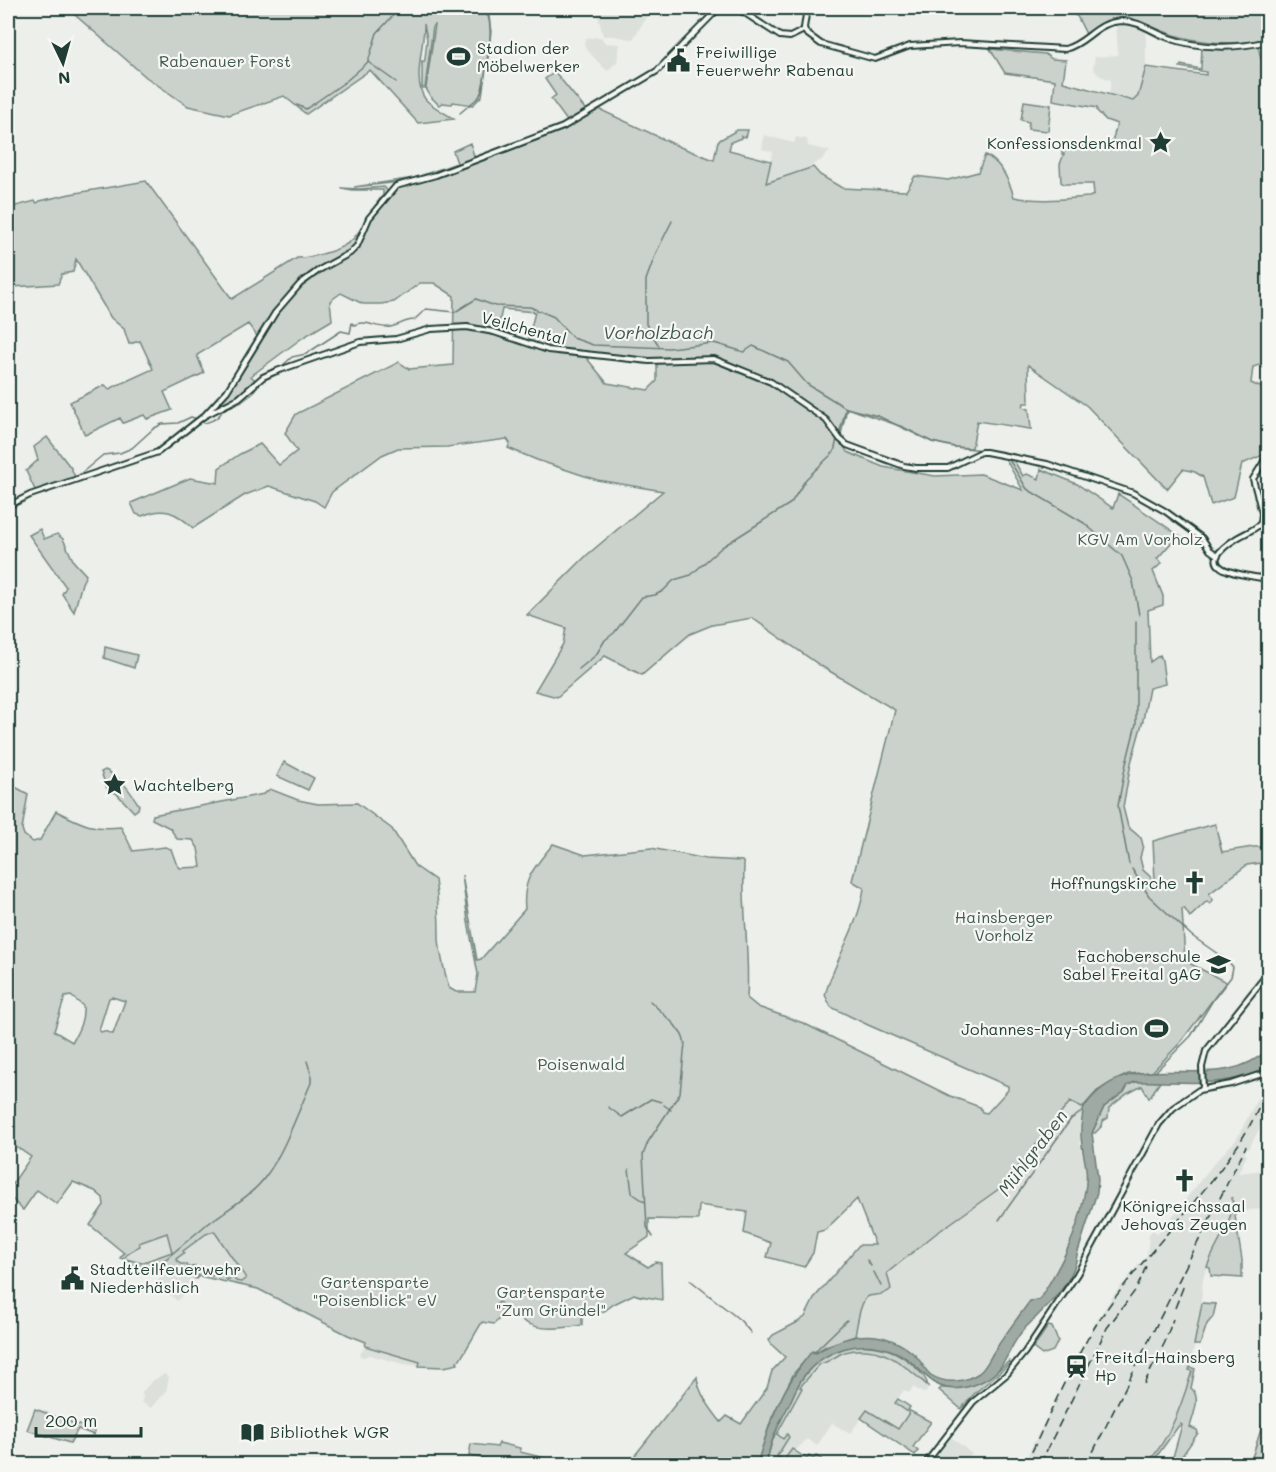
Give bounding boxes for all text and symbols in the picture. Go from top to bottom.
north arrow [33,33,93,93]
place label: Stadion der Möbelwerker [477,37,580,76]
place label: Freiwillige Feuerwehr Rabenau [696,41,854,80]
sports icon: Stadion der Möbelwerker [446,44,472,70]
public building icon: Freiwillige Feuerwehr Rabenau [665,48,691,74]
park label: Rabenauer Forst [159,50,291,71]
text: N [57,67,71,89]
place icon: Konfessionsdenkmal [1147,130,1173,156]
place label: Konfessionsdenkmal [987,132,1142,153]
street label: Veilchental [479,306,569,349]
water label: Vorholzbach [603,320,713,344]
park label: KGV Am Vorholz [1077,528,1203,549]
place icon: Wachtelberg [102,772,128,798]
place label: Wachtelberg [133,774,234,795]
church icon: Hoffnungskirche [1182,870,1208,896]
place label: Hoffnungskirche [1050,872,1177,893]
park label: Hainsberger Vorholz [955,906,1053,945]
place label: Fachoberschule Sabel Freital gAG [1063,945,1201,984]
school or university icon: Fachoberschule Sabel Freital gAG [1206,952,1232,978]
sports icon: Johannes-May-Stadion [1143,1016,1169,1042]
place label: Johannes-May-Stadion [961,1018,1138,1039]
park label: Poisenwald [537,1053,625,1074]
water label: Mühlgraben [992,1104,1073,1200]
church icon: Königreichssaal Jehovas Zeugen [1171,1168,1197,1194]
place label: Königreichssaal Jehovas Zeugen [1121,1195,1247,1234]
place label: Stadtteilfeuerwehr Niederhäslich [90,1258,241,1297]
public building icon: Stadtteilfeuerwehr Niederhäslich [59,1265,85,1291]
park label: Gartensparte "Poisenblick" eV [313,1271,437,1310]
park label: Gartensparte "Zum Gründel" [496,1281,606,1320]
place label: Freital-Hainsberg Hp [1095,1346,1235,1385]
station icon: Freital-Hainsberg Hp [1064,1353,1090,1379]
scale bar [36,1400,141,1438]
text: 200 m [45,1408,97,1432]
library icon: Bibliothek WGR [239,1419,265,1445]
place label: Bibliothek WGR [270,1421,389,1442]

